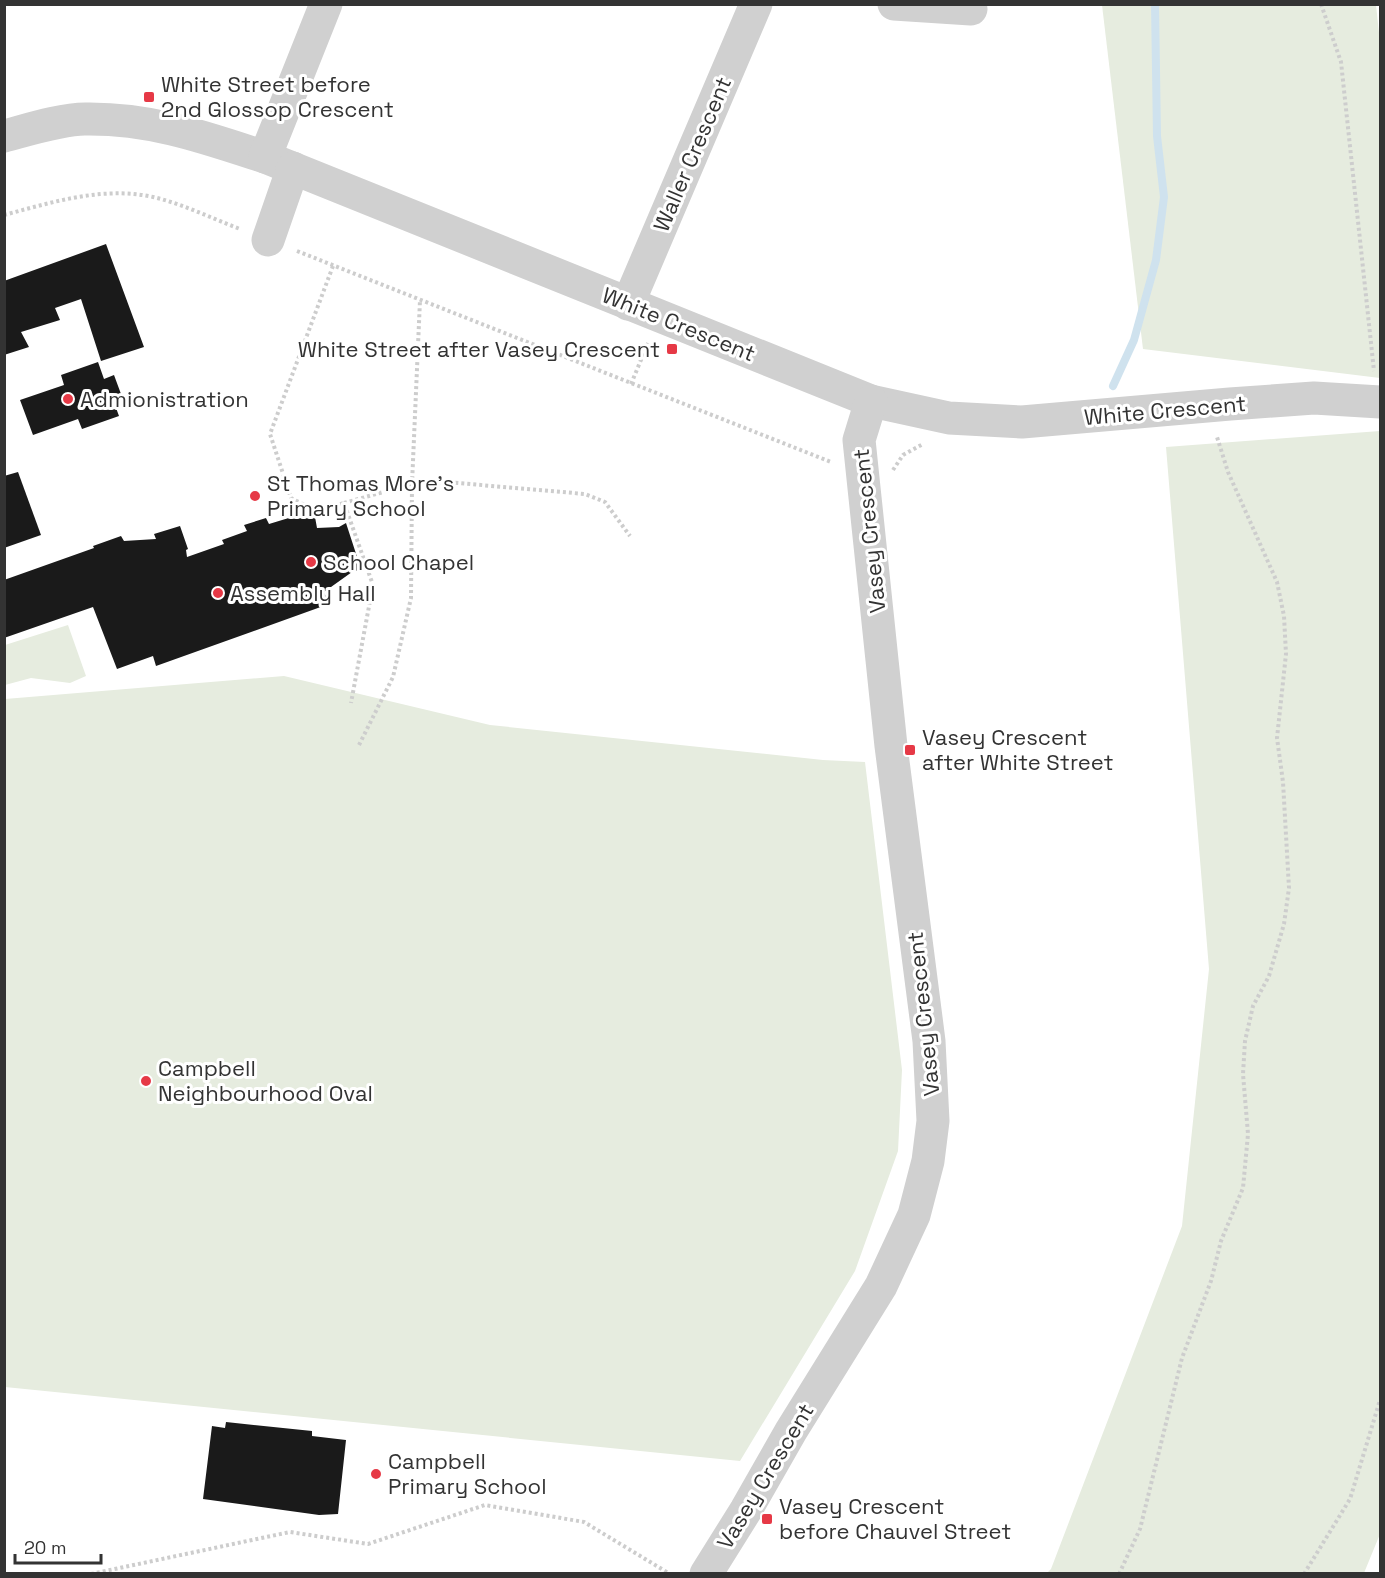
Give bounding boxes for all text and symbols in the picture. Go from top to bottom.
place label: White Street before 2nd Glossop Crescent [161,70,394,123]
street label: Waller Crescent [647,72,737,236]
marker: White Street before 2nd Glossop Crescent [142,90,156,104]
street label: White Crescent [598,281,760,367]
place label: White Street after Vasey Crescent [298,335,660,363]
marker: White Street after Vasey Crescent [665,342,679,356]
place label: Admionistration [80,385,249,413]
street label: White Crescent [1083,389,1247,431]
marker: Admionistration [61,392,75,406]
street label: Vasey Crescent [846,447,892,615]
place label: St Thomas More's Primary School [267,469,454,522]
marker: St Thomas More's Primary School [248,489,262,503]
place label: School Chapel [323,548,474,576]
marker: School Chapel [304,555,318,569]
place label: Assembly Hall [230,579,376,607]
marker: Assembly Hall [211,586,225,600]
place label: Vasey Crescent after White Street [922,723,1114,776]
marker: Vasey Crescent after White Street [903,743,917,757]
street label: Vasey Crescent [900,930,946,1098]
place label: Campbell Neighbourhood Oval [158,1054,373,1107]
marker: Campbell Neighbourhood Oval [139,1074,153,1088]
street label: Vasey Crescent [710,1398,820,1554]
place label: Campbell Primary School [388,1447,547,1500]
marker: Campbell Primary School [369,1467,383,1481]
place label: Vasey Crescent before Chauvel Street [779,1492,1011,1545]
marker: Vasey Crescent before Chauvel Street [760,1512,774,1526]
scale bar [15,1527,100,1565]
text: 20 m [24,1536,67,1559]

